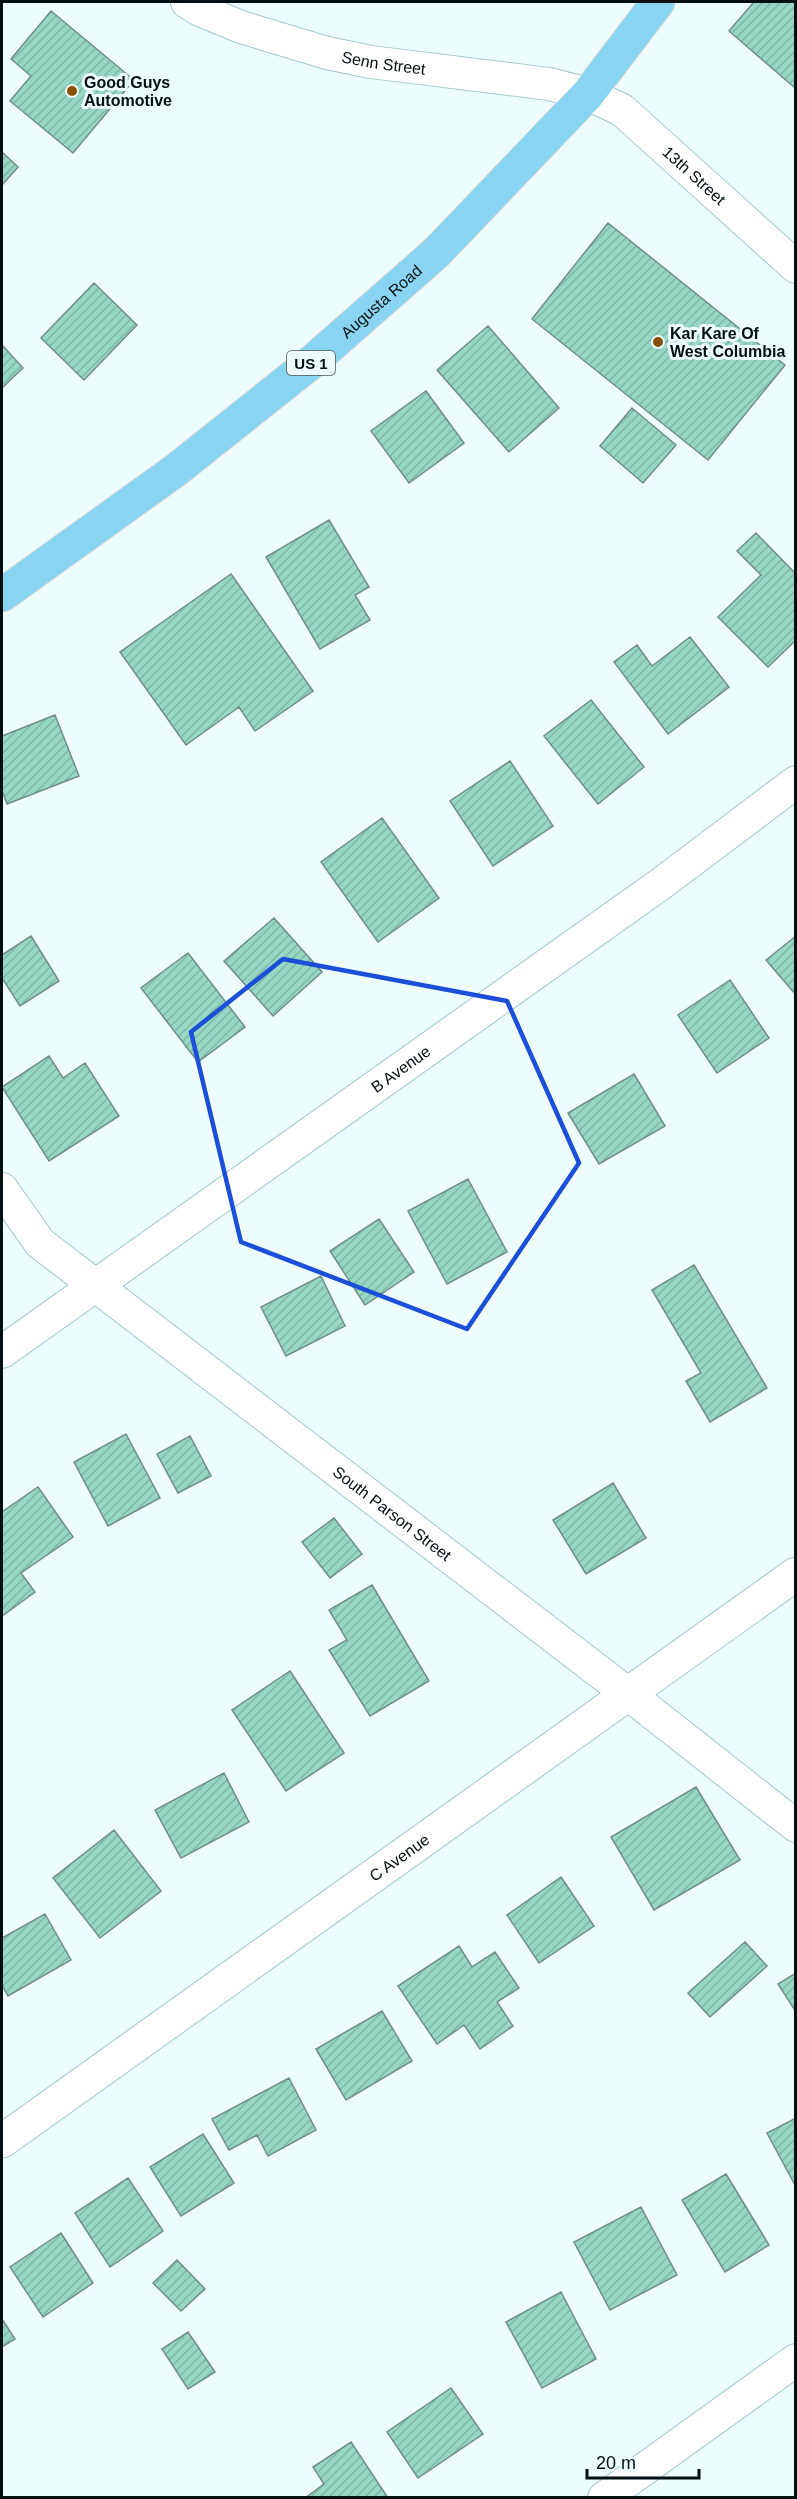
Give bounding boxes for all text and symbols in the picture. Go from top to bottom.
street label: Senn Street [340,48,427,77]
place label: Good Guys Automotive [84,74,172,109]
marker: Good Guys Automotive [65,84,79,98]
street label: 13th Street [660,143,729,208]
street label: Augusta Road [337,261,425,341]
place label: Kar Kare Of West Columbia [670,325,785,360]
marker: Kar Kare Of West Columbia [651,335,665,349]
road number: US 1 [287,351,335,375]
street label: B Avenue [368,1042,433,1095]
street label: South Parson Street [330,1463,455,1564]
street label: C Avenue [366,1830,432,1884]
scale bar [587,2442,700,2480]
text: 20 m [596,2453,636,2473]

